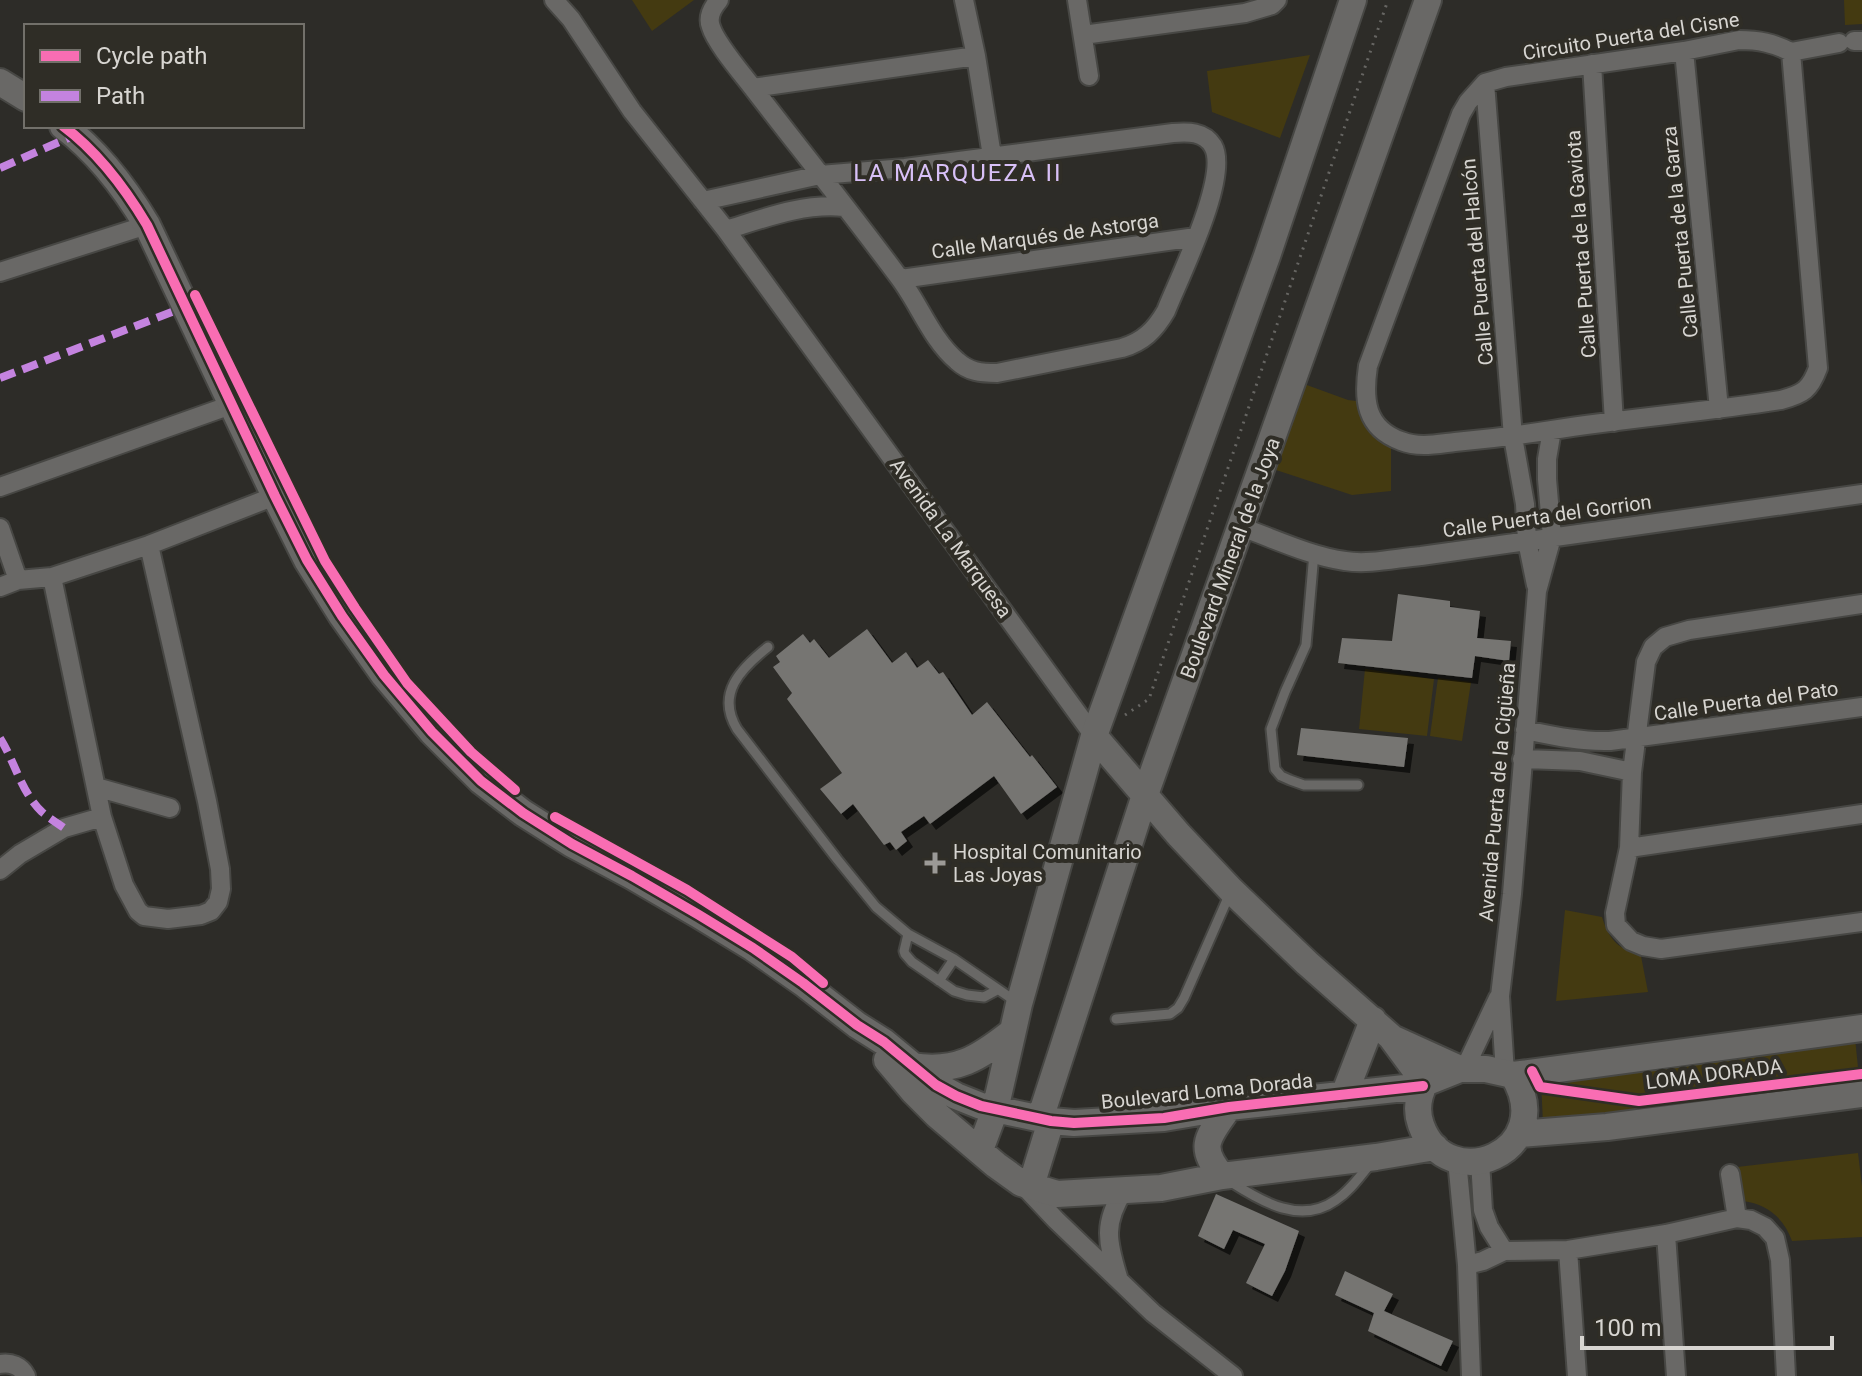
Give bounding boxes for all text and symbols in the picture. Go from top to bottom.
street label: Circuito Puerta del Cisne [1521,7,1741,65]
legend [24,24,304,128]
text: Cycle path [96,42,208,70]
text: Path [96,82,145,110]
street label: Calle Puerta de la Garza [1657,125,1703,339]
street label: Calle Puerta de la Gaviota [1561,129,1601,359]
street label: Calle Puerta del Halcón [1456,157,1498,367]
district label: LA MARQUEZA II [853,159,1063,187]
street label: Calle Marqués de Astorga [930,208,1160,264]
street label: Boulevard Mineral de la Joya [1175,434,1285,682]
street label: Avenida La Marquesa [885,453,1017,623]
street label: Calle Puerta del Gorrion [1441,489,1653,543]
street label: Avenida Puerta de la Cigüeña [1474,662,1520,922]
street label: Calle Puerta del Pato [1652,676,1840,726]
place label: Hospital Comunitario Las Joyas [953,840,1142,887]
marker: Hospital Comunitario Las Joyas [924,852,946,874]
street label: LOMA DORADA [1644,1054,1784,1094]
street label: Boulevard Loma Dorada [1100,1068,1314,1114]
scale bar [1582,1300,1832,1350]
text: 100 m [1594,1314,1661,1342]

